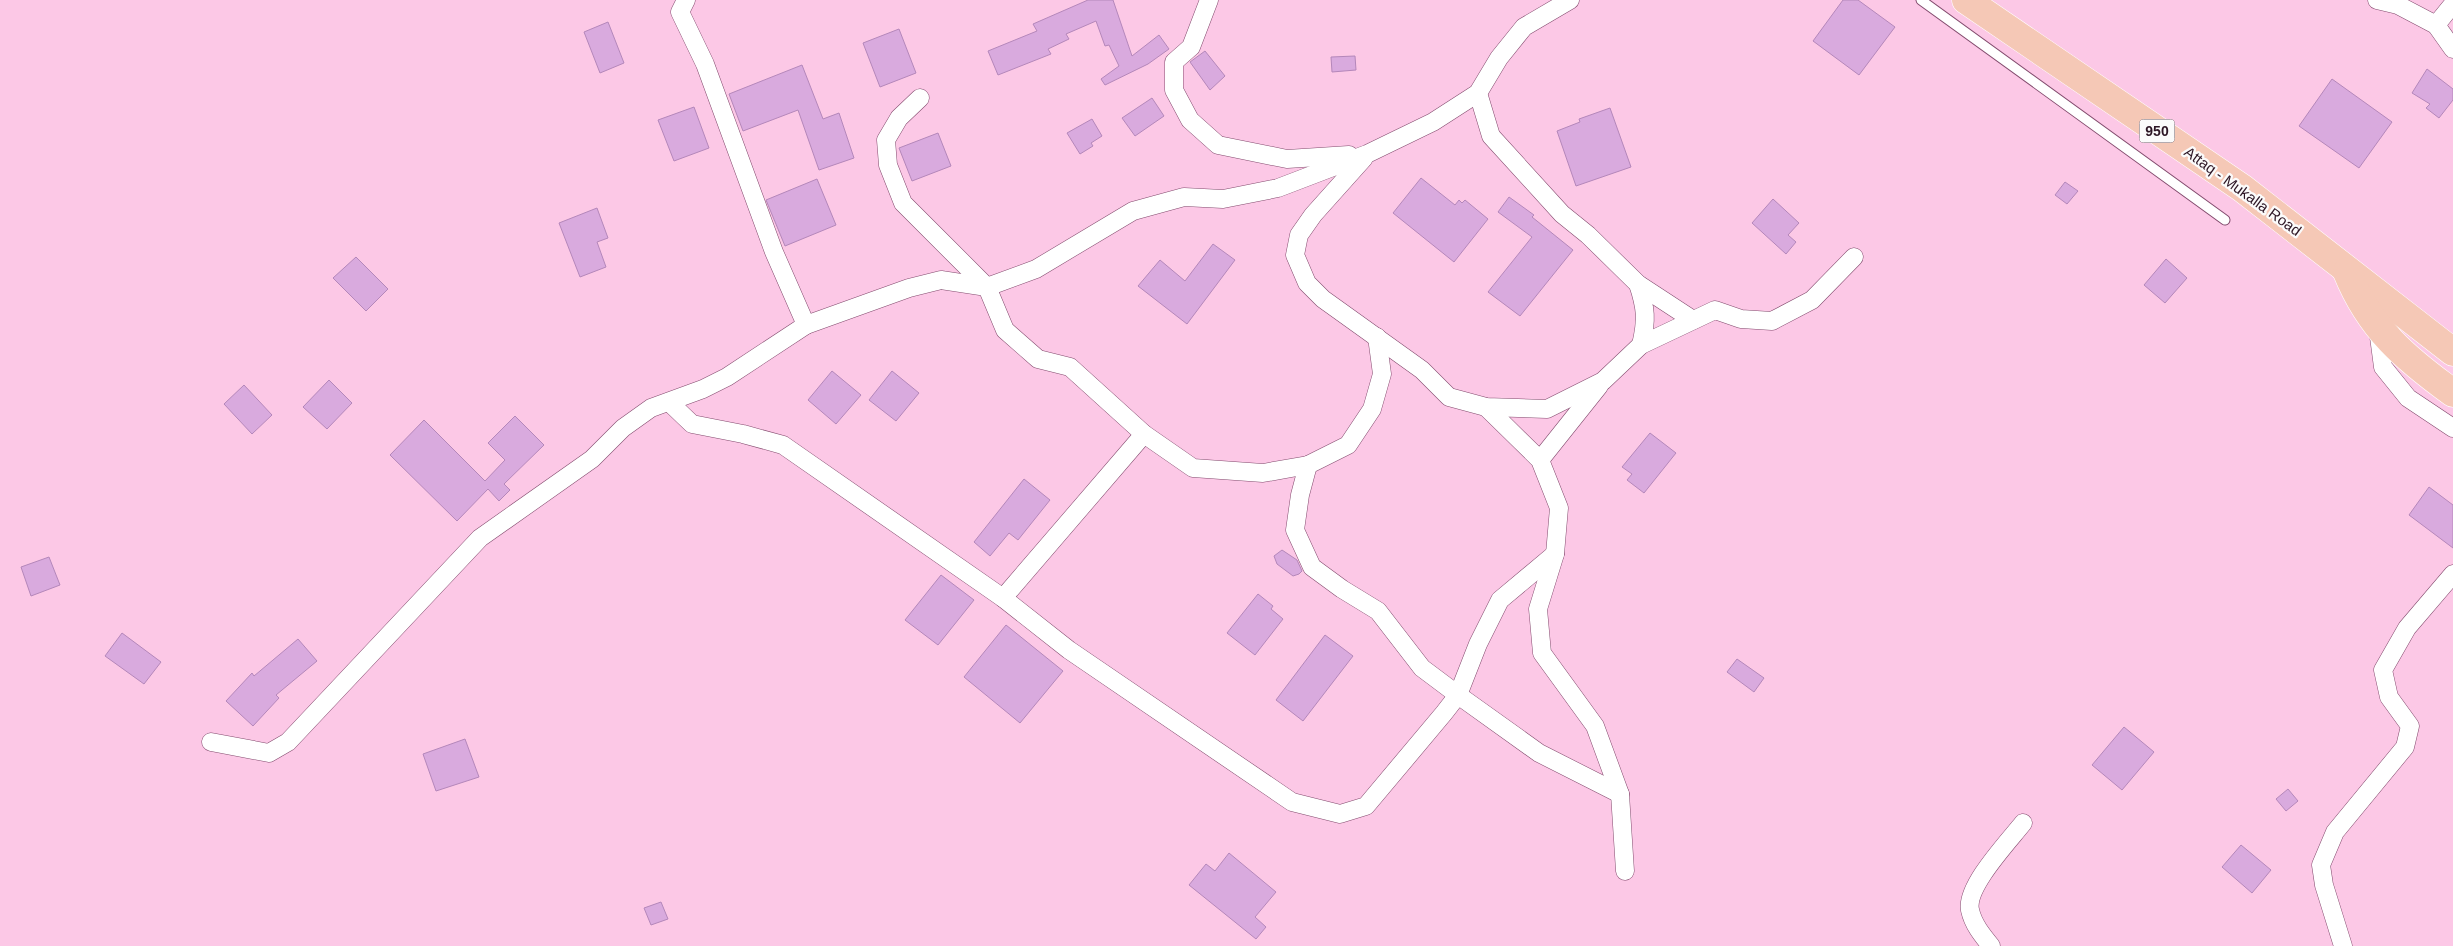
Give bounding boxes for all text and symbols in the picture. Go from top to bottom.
road number: 950 [2140,120,2174,142]
street label: Attaq - Mukalla Road [2181,143,2305,239]

